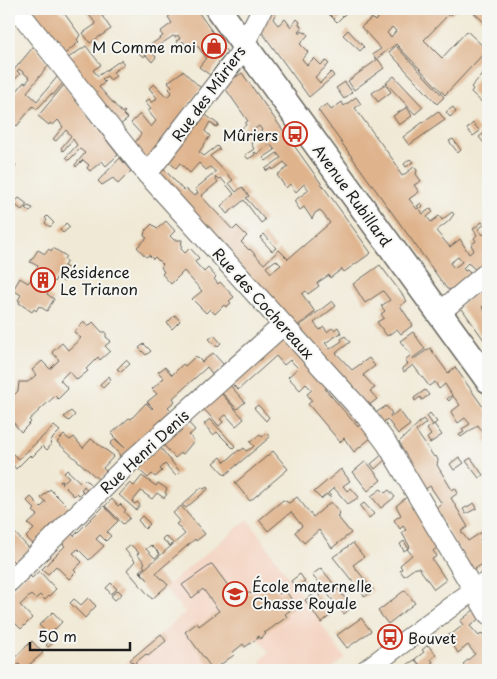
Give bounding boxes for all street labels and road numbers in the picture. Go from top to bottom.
street label: Rue des Mûriers [167,41,249,145]
street label: Avenue Rubillard [308,139,398,251]
street label: Rue des Cochereaux [208,242,320,364]
street label: Rue Henri Denis [94,403,194,498]

